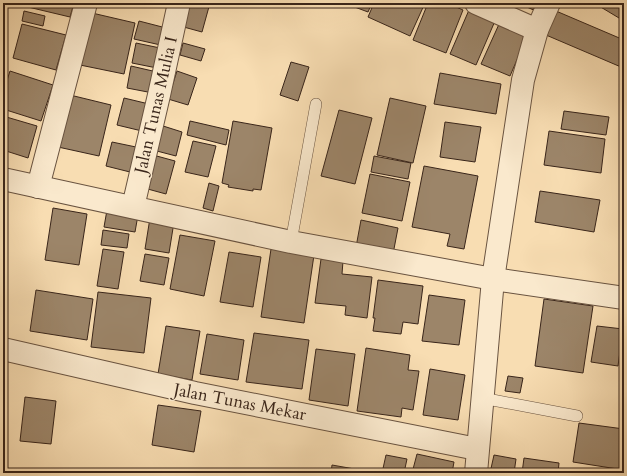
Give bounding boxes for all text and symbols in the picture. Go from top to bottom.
street label: Jalan Tunas Mulia I [128,34,183,179]
street label: Jalan Tunas Mekar [169,377,309,426]

